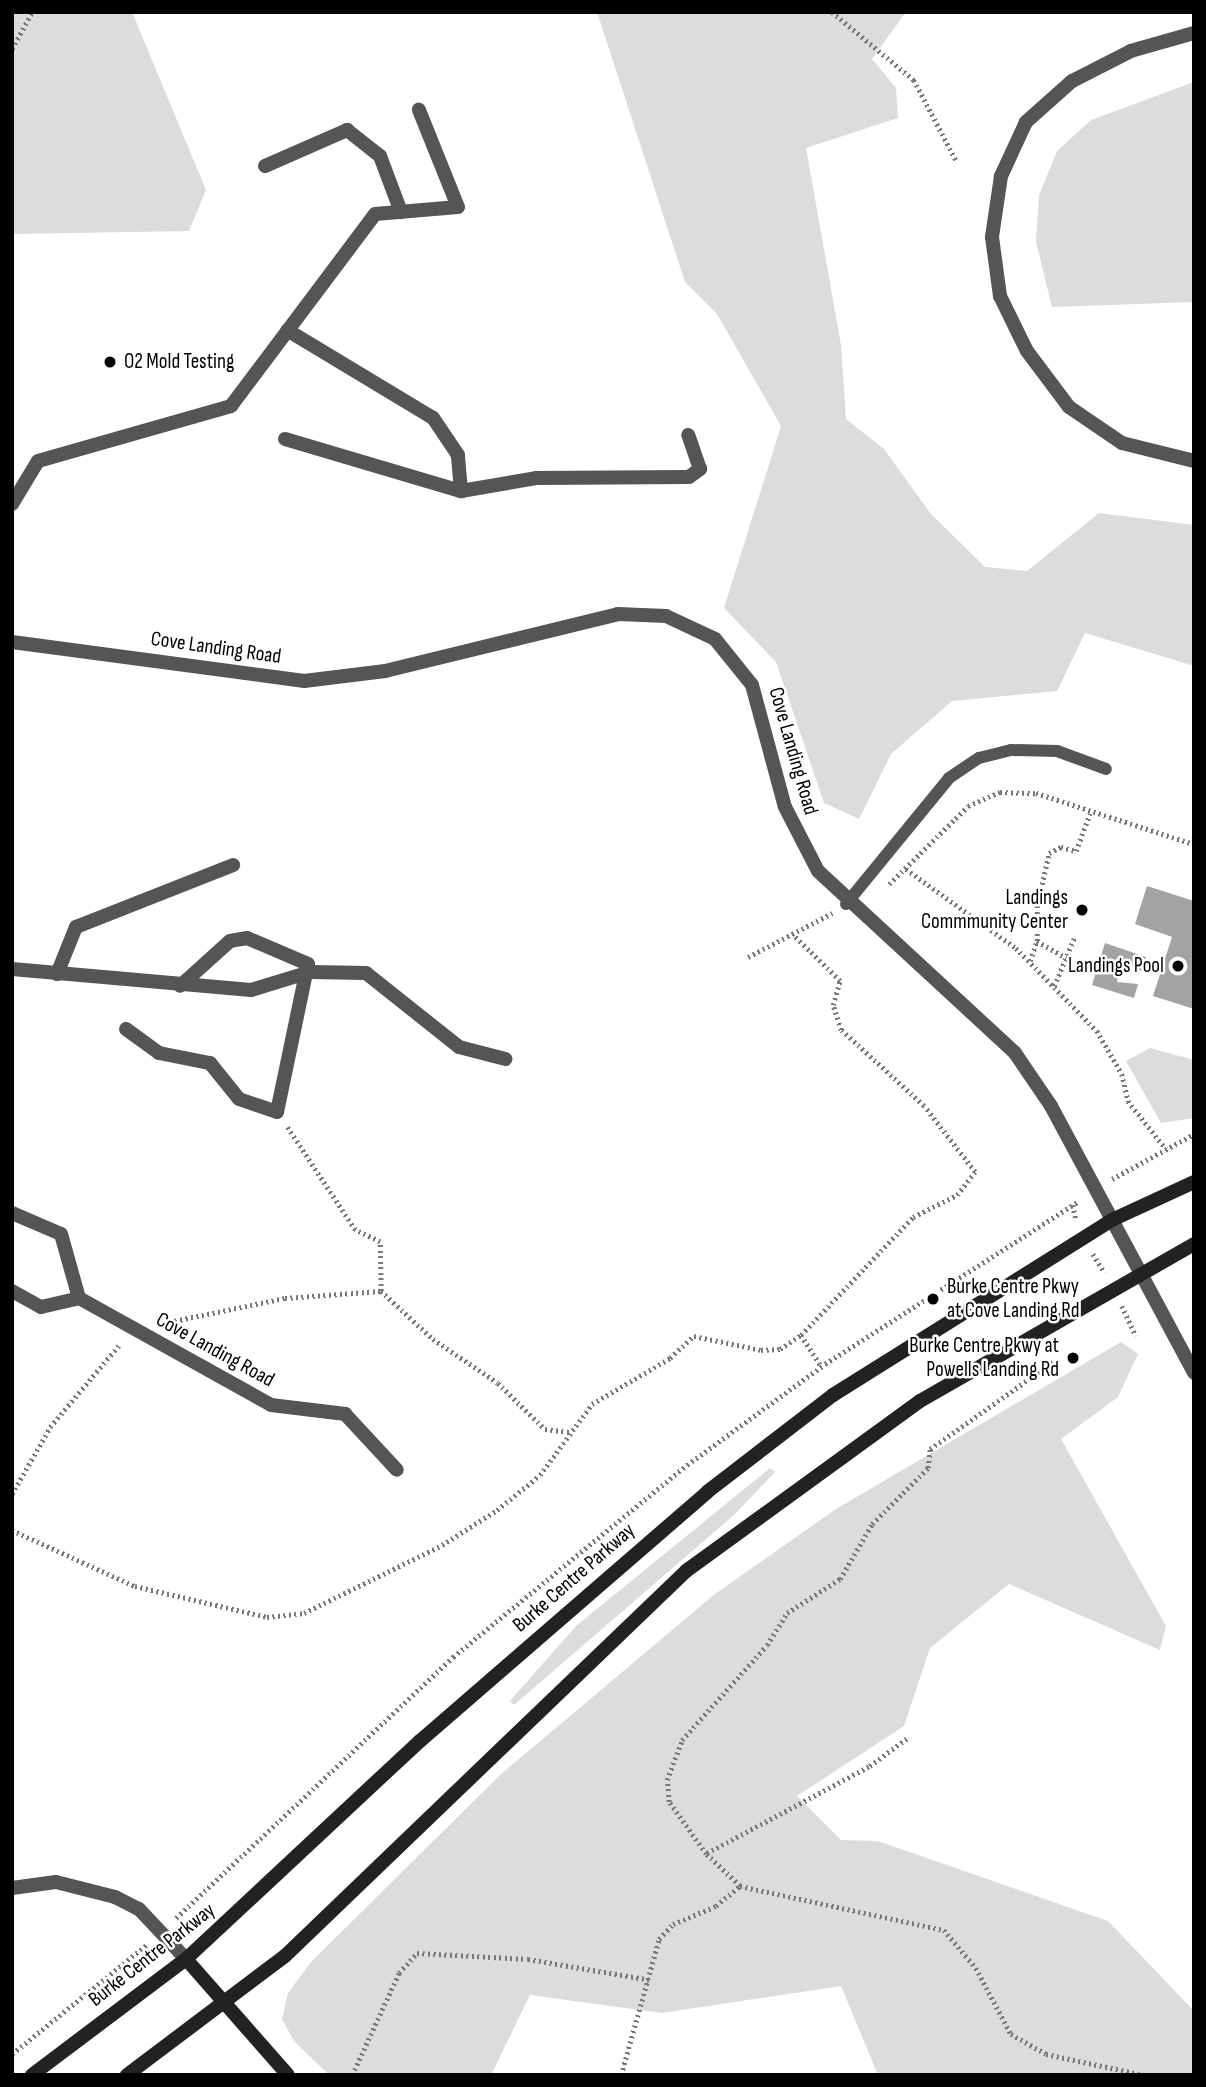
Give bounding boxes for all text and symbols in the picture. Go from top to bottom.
place label: O2 Mold Testing [124,349,234,375]
marker: O2 Mold Testing [102,354,118,370]
street label: Cove Landing Road [149,626,283,670]
street label: Cove Landing Road [763,684,823,818]
place label: Landings Commmunity Center [921,885,1068,935]
marker: Landings Commmunity Center [1074,902,1090,918]
place label: Landings Pool [1068,953,1164,979]
marker: Landings Pool [1170,958,1186,974]
place label: Burke Centre Pkwy at Cove Landing Rd [947,1274,1080,1324]
marker: Burke Centre Pkwy at Cove Landing Rd [925,1291,941,1307]
street label: Cove Landing Road [151,1307,279,1393]
place label: Burke Centre Pkwy at Powells Landing Rd [909,1333,1059,1383]
marker: Burke Centre Pkwy at Powells Landing Rd [1065,1350,1081,1366]
street label: Burke Centre Parkway [508,1518,640,1638]
street label: Burke Centre Parkway [84,1898,220,2012]

